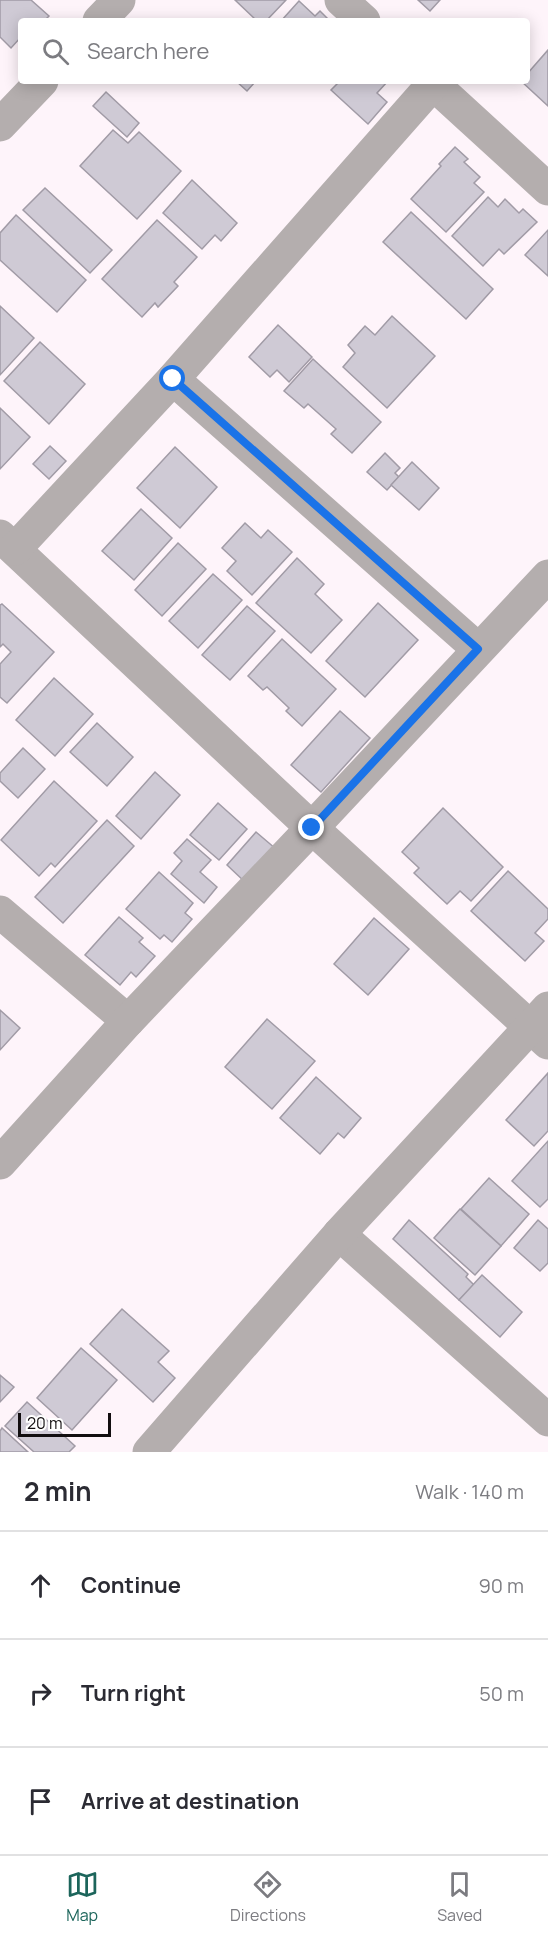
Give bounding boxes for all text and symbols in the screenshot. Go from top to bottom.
search box [18,18,530,84]
icon: search [39,35,72,68]
text: Search here [87,36,209,66]
route start [159,365,185,391]
route end [298,814,324,840]
scale bar [18,1410,111,1438]
text: 20 m [27,1412,63,1434]
text: 2 min [24,1473,92,1509]
text: Walk · 140 m [415,1478,524,1505]
icon: ahead [24,1569,57,1602]
text: Continue [81,1570,181,1600]
text: 90 m [478,1572,524,1599]
icon: right [24,1677,57,1710]
text: Turn right [81,1678,186,1708]
text: 50 m [479,1680,524,1707]
icon: arrive [24,1785,57,1818]
text: Arrive at destination [81,1786,299,1816]
tab: Map [66,1868,99,1926]
tab: Directions [230,1868,306,1926]
tab: Saved [437,1868,482,1926]

